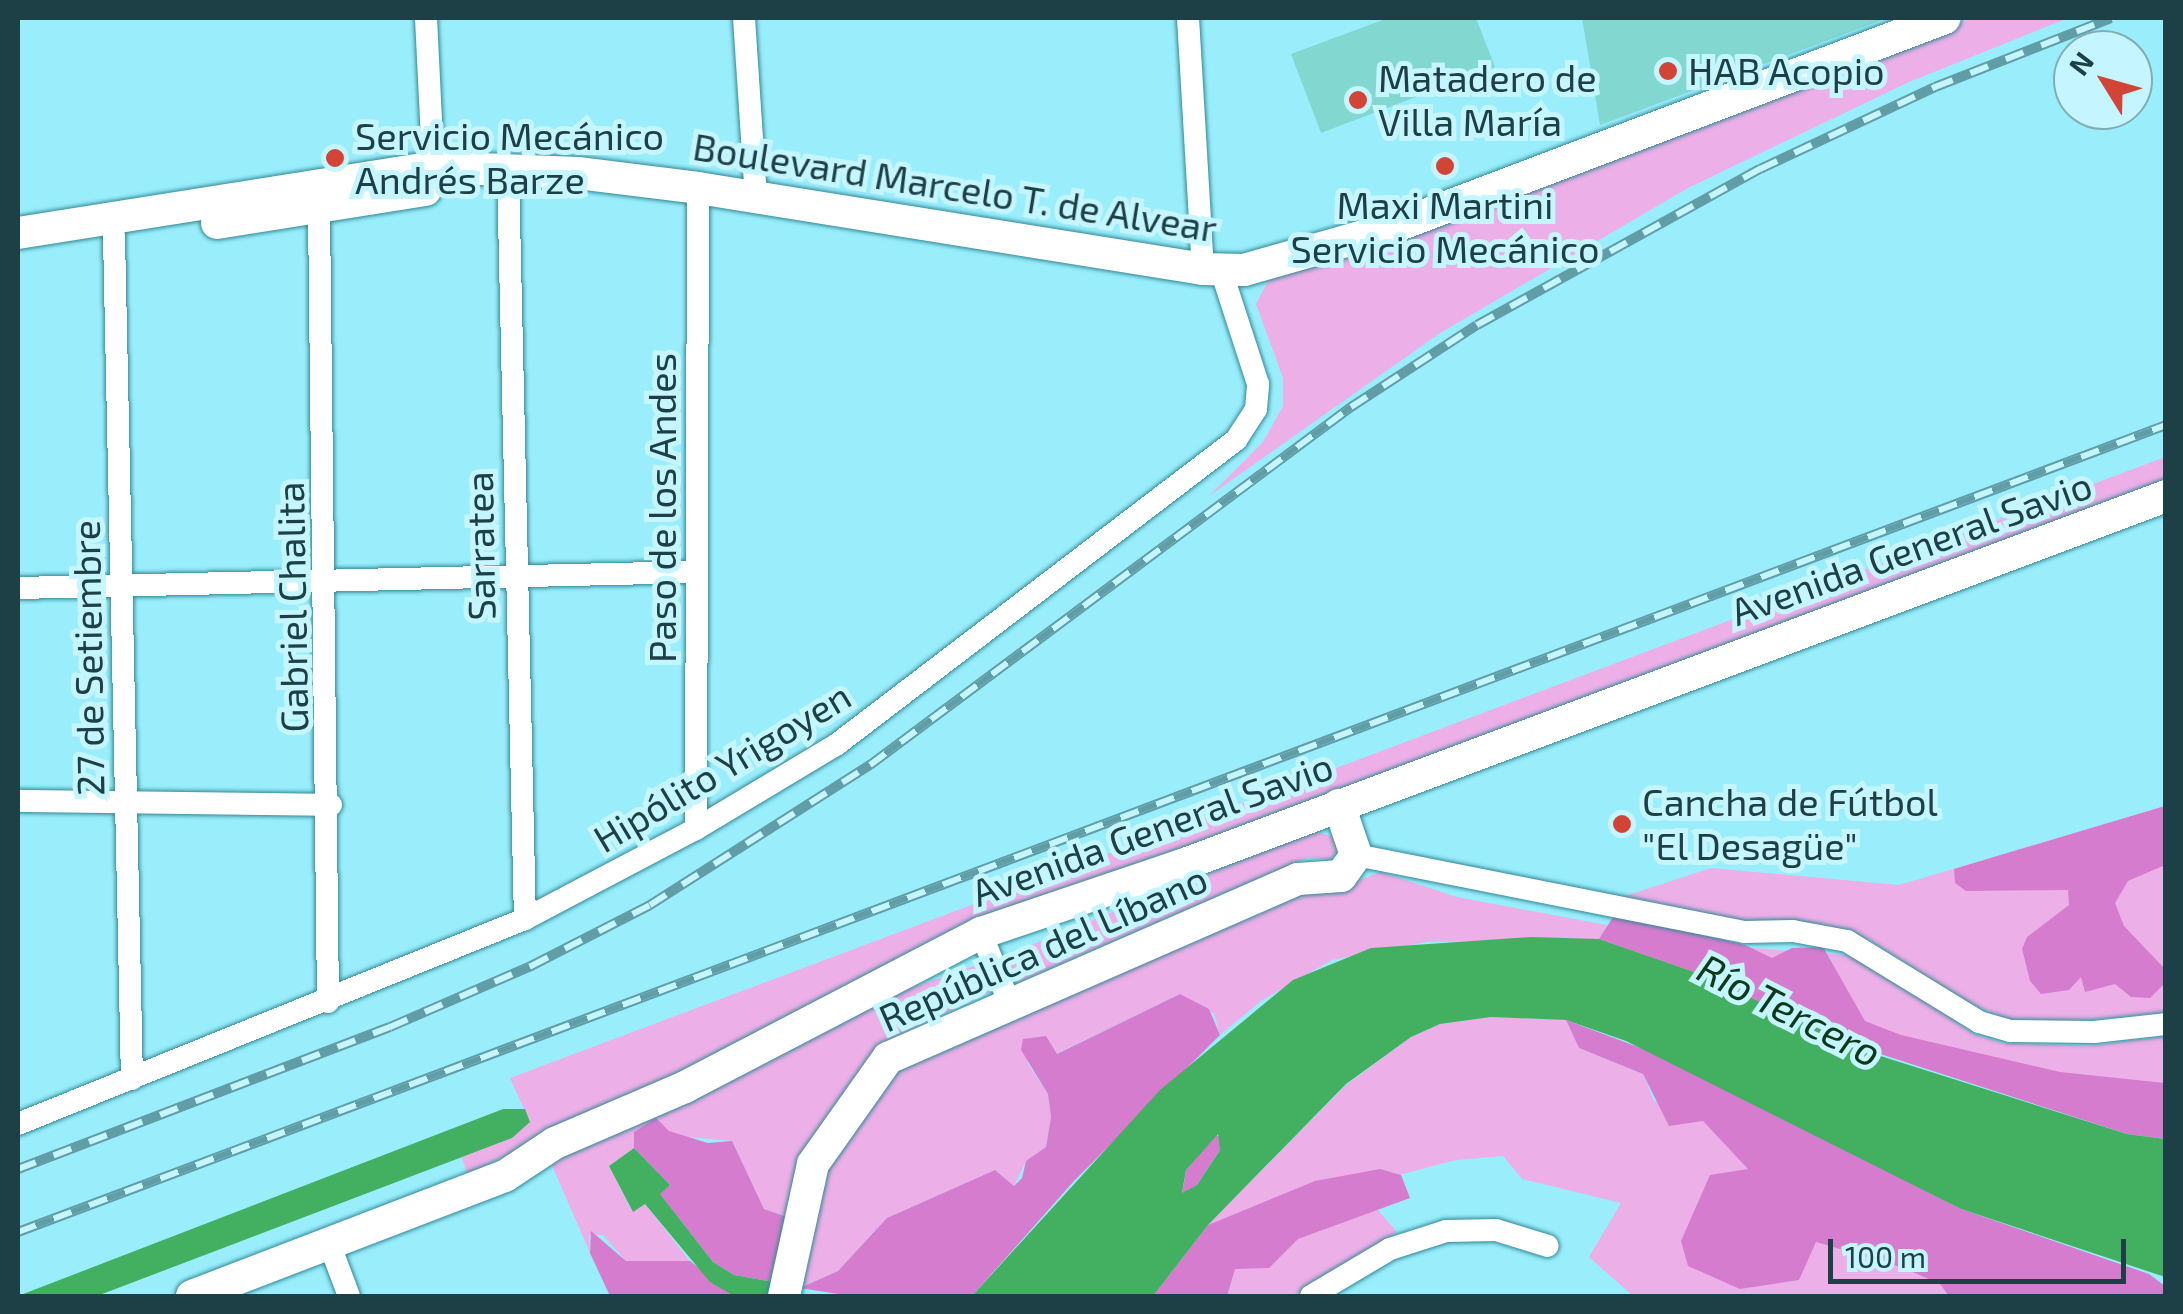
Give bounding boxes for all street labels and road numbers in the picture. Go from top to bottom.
street label: Boulevard Marcelo T. de Alvear [689,123,1221,251]
street label: Paso de los Andes [639,353,685,663]
street label: Avenida General Savio [1724,461,2098,635]
street label: Sarratea [456,471,504,621]
street label: Gabriel Chalita [267,481,317,733]
street label: 27 de Setiembre [63,520,113,796]
street label: Hipólito Yrigoyen [585,672,859,862]
street label: Avenida General Savio [965,742,1339,916]
street label: República del Líbano [872,855,1214,1041]

